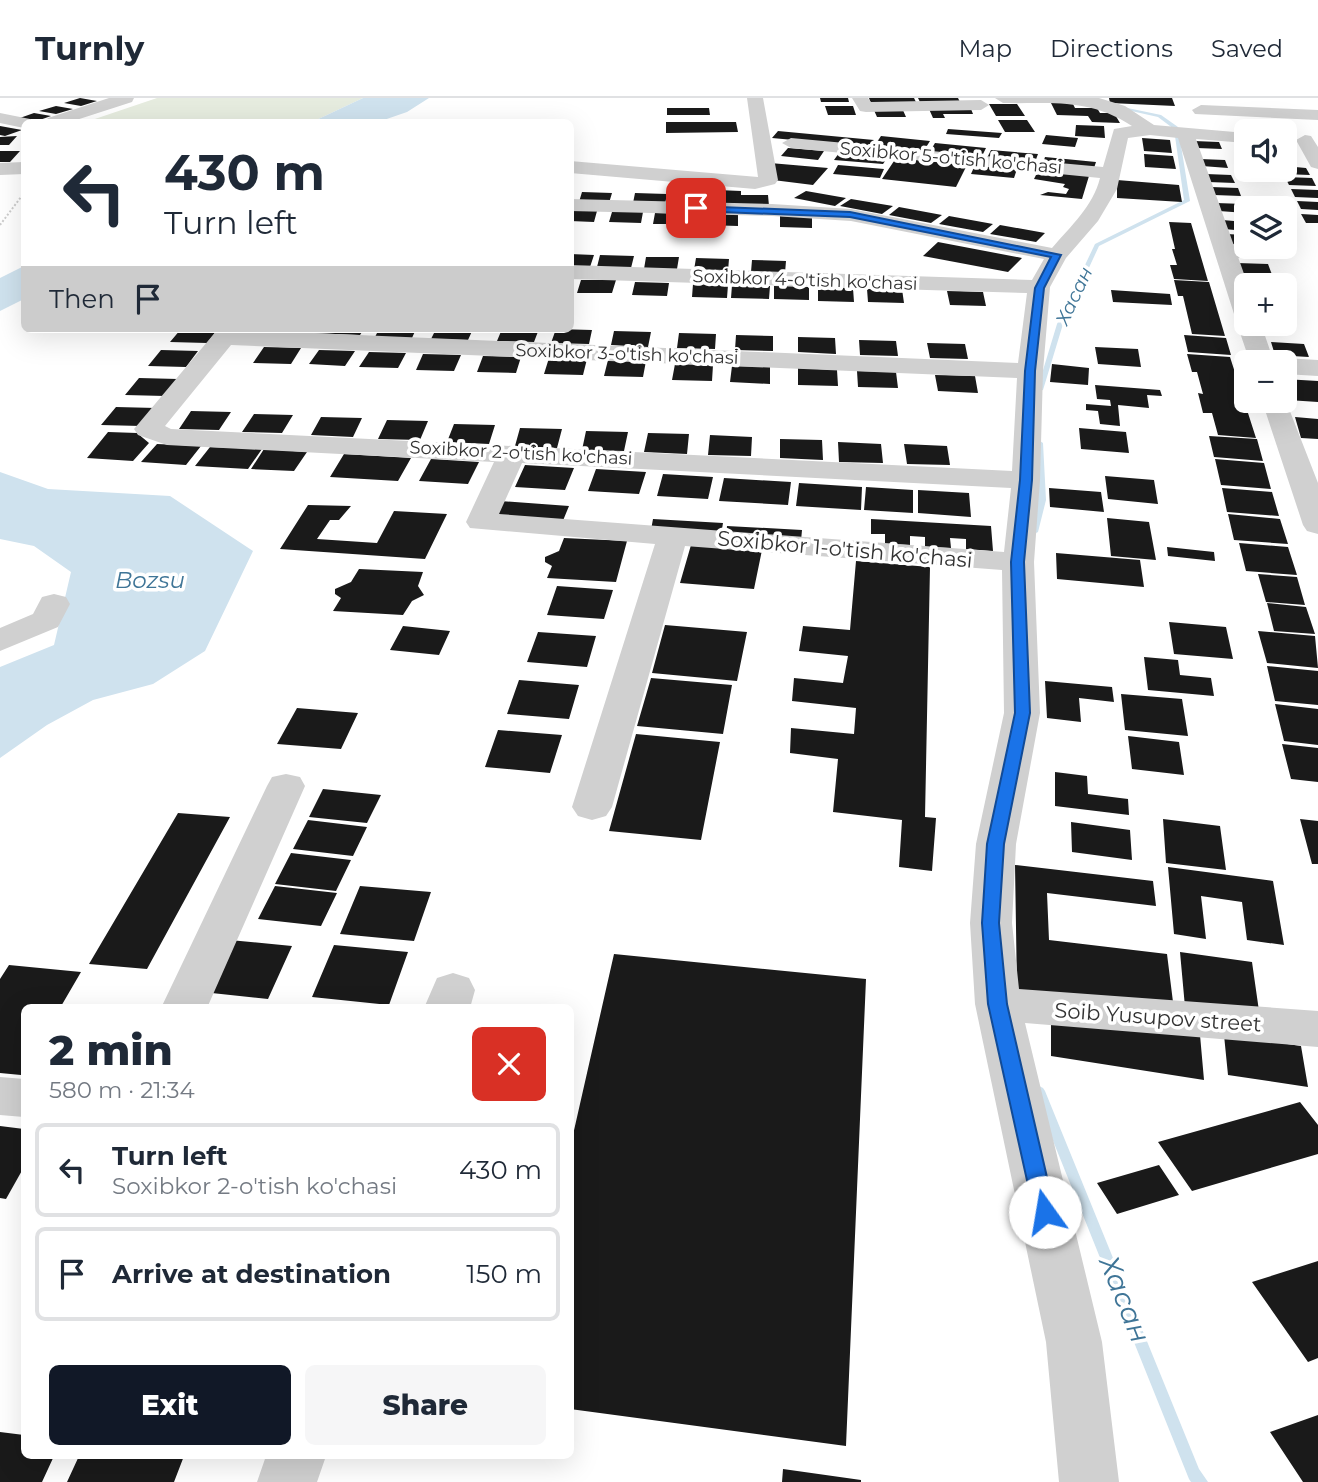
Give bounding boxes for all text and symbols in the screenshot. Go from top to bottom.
text: Turnly [35,28,144,68]
text: Map [959,34,1012,63]
text: Directions [1050,34,1173,63]
text: Saved [1211,34,1283,63]
map controls [1234,119,1297,413]
button: sound [1234,119,1297,182]
street label: Soxibkor 5-o'tish ko'chasi [839,137,1063,179]
text: 430 m [164,143,325,202]
icon: left [49,147,140,238]
pin [666,178,726,238]
icon: arrive [677,189,715,227]
button: layers [1234,196,1297,259]
text: Turn left [164,203,298,242]
water label: Хасан [1050,263,1097,330]
street label: Soxibkor 4-o'tish ko'chasi [692,265,918,295]
button: + [1234,273,1297,336]
icon: arrive [129,280,167,318]
text: Then [49,283,115,315]
street label: Soxibkor 3-o'tish ko'chasi [515,339,739,369]
button: − [1234,350,1297,413]
street label: Soxibkor 2-o'tish ko'chasi [409,436,633,470]
street label: Soxibkor 1-o'tish ko'chasi [716,525,974,573]
water label: Bozsu [115,566,185,594]
street label: Soib Yusupov street [1054,997,1262,1037]
text: 2 min [49,1024,173,1076]
button: close [472,1027,546,1101]
text: 580 m · 21:34 [49,1076,195,1104]
text: Turn left [112,1140,228,1172]
icon: left [53,1151,91,1189]
text: 430 m [459,1154,542,1186]
text: Soxibkor 2-o'tish ko'chasi [112,1172,397,1200]
position arrow [1008,1175,1082,1249]
water label: Хасан [1092,1250,1158,1347]
icon: arrive [53,1255,91,1293]
text: Arrive at destination [112,1258,391,1290]
text: 150 m [466,1258,542,1290]
button: Exit [49,1365,291,1445]
button: Share [305,1365,546,1445]

